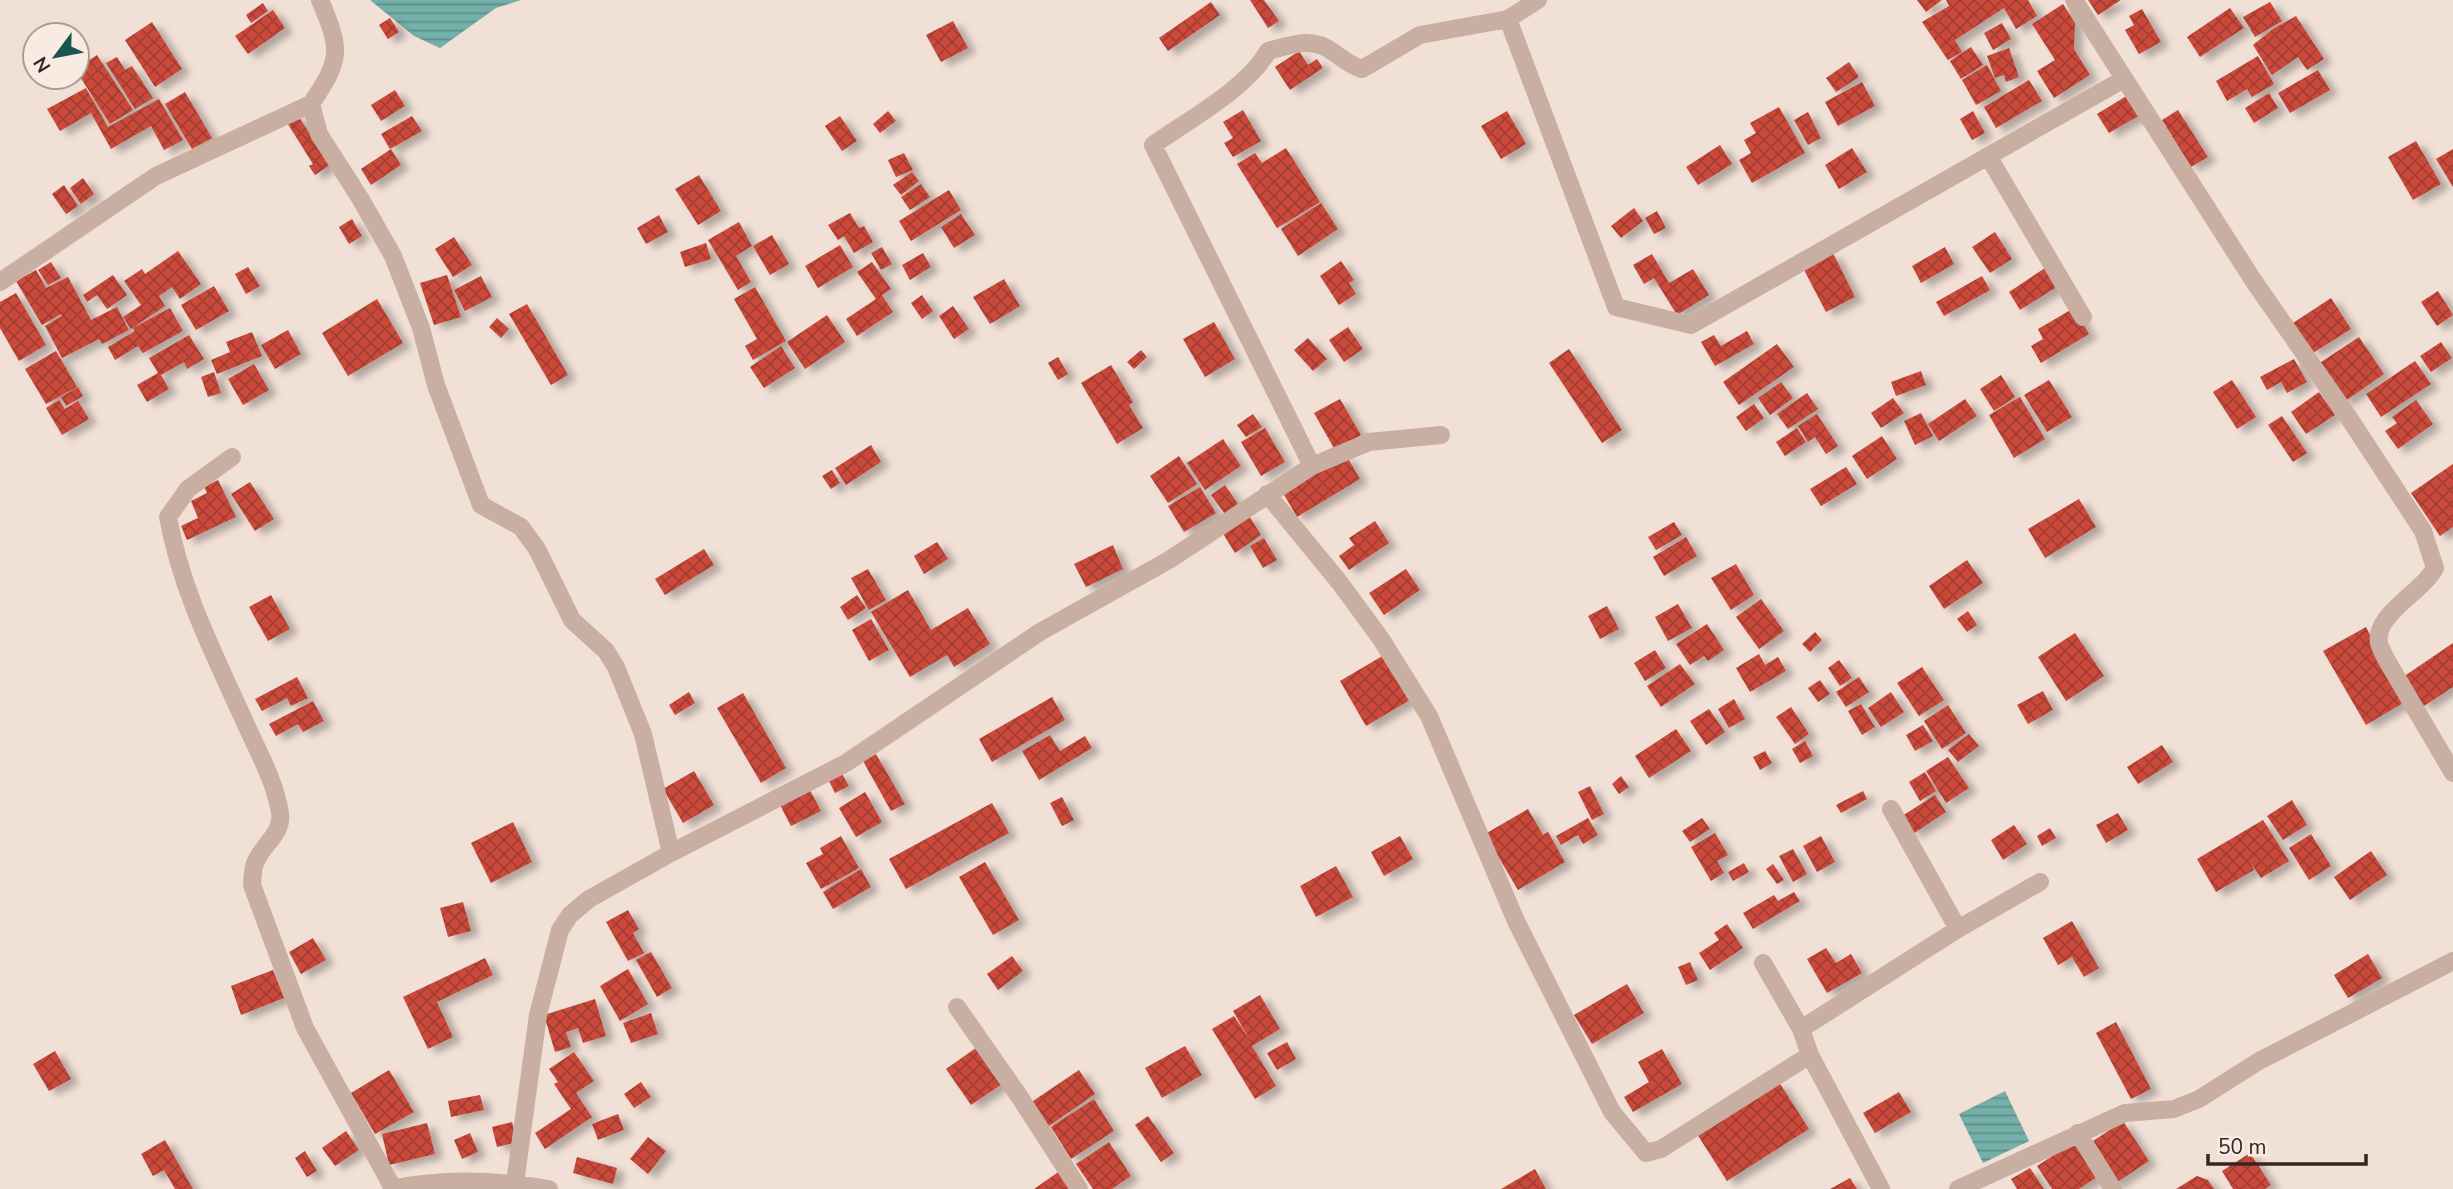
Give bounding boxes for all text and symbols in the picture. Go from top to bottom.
north arrow [21,21,91,91]
text: N [28,52,57,77]
scale bar [2208,1122,2366,1166]
text: 50 m [2218,1133,2267,1161]

